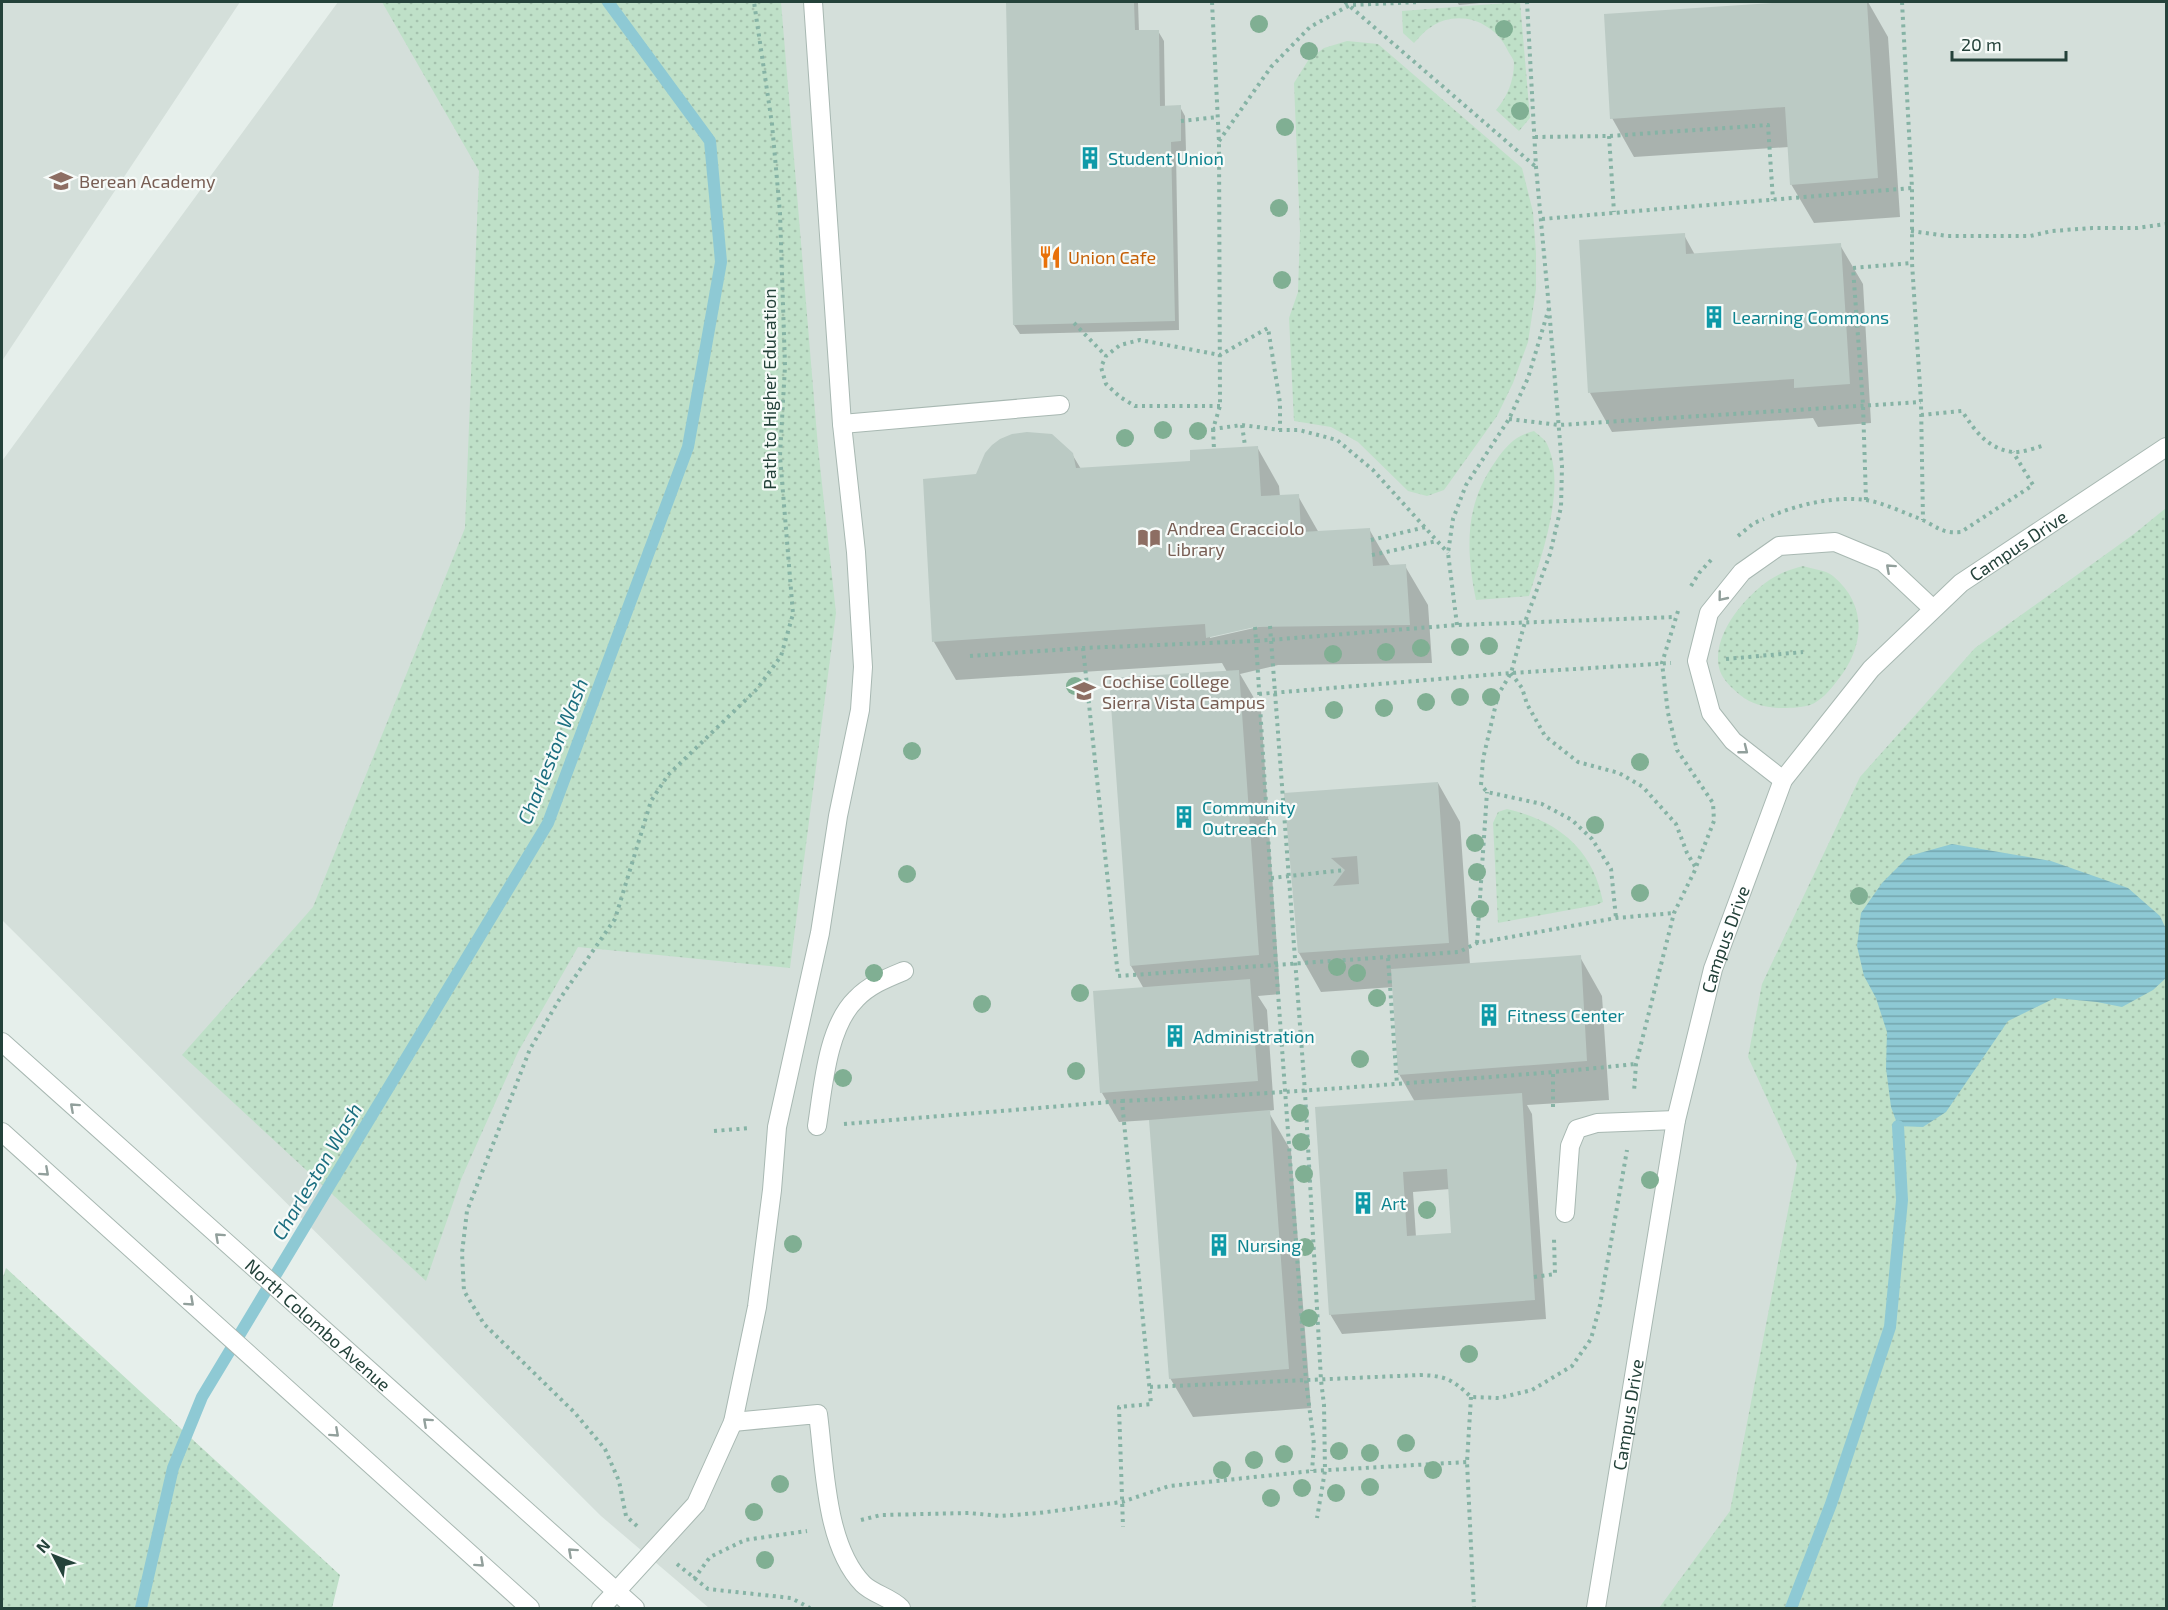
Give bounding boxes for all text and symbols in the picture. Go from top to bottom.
scale bar [1952,24,2066,62]
text: 20 m [1961,33,2002,55]
building icon: Student Union [1077,145,1103,171]
place label: Student Union [1108,147,1224,169]
school or university icon: Berean Academy [48,168,74,194]
place label: Berean Academy [79,170,216,192]
restaurant icon: Union Cafe [1037,244,1063,270]
place label: Union Cafe [1068,246,1156,268]
street label: Path to Higher Education [758,288,780,490]
building icon: Learning Commons [1701,304,1727,330]
place label: Learning Commons [1732,306,1889,328]
street label: Campus Drive [1965,505,2071,586]
place label: Andrea Cracciolo Library [1167,517,1305,560]
library icon: Andrea Cracciolo Library [1136,525,1162,551]
one-way arrow [1886,564,1896,575]
one-way arrow [1718,591,1729,602]
place label: Cochise College Sierra Vista Campus [1102,670,1265,713]
water label: Charleston Wash [512,675,592,827]
school or university icon: Cochise College Sierra Vista Campus [1071,678,1097,704]
one-way arrow [1737,742,1748,753]
place label: Community Outreach [1202,796,1296,839]
building icon: Community Outreach [1171,804,1197,830]
street label: Campus Drive [1697,882,1754,995]
building icon: Fitness Center [1476,1002,1502,1028]
place label: Fitness Center [1507,1004,1625,1026]
building icon: Administration [1162,1023,1188,1049]
place label: Administration [1193,1025,1315,1047]
water label: Charleston Wash [266,1098,366,1244]
one-way arrow [70,1103,81,1114]
one-way arrow [38,1165,49,1176]
building icon: Art [1350,1190,1376,1216]
place label: Art [1381,1192,1406,1214]
building icon: Nursing [1206,1232,1232,1258]
one-way arrow [215,1233,226,1244]
place label: Nursing [1237,1234,1301,1256]
street label: North Colombo Avenue [241,1254,395,1395]
one-way arrow [183,1295,194,1306]
street label: Campus Drive [1608,1357,1648,1472]
one-way arrow [423,1418,434,1429]
one-way arrow [328,1426,339,1437]
north arrow [24,1526,84,1586]
text: N [32,1535,53,1556]
one-way arrow [569,1548,579,1559]
one-way arrow [473,1556,484,1567]

